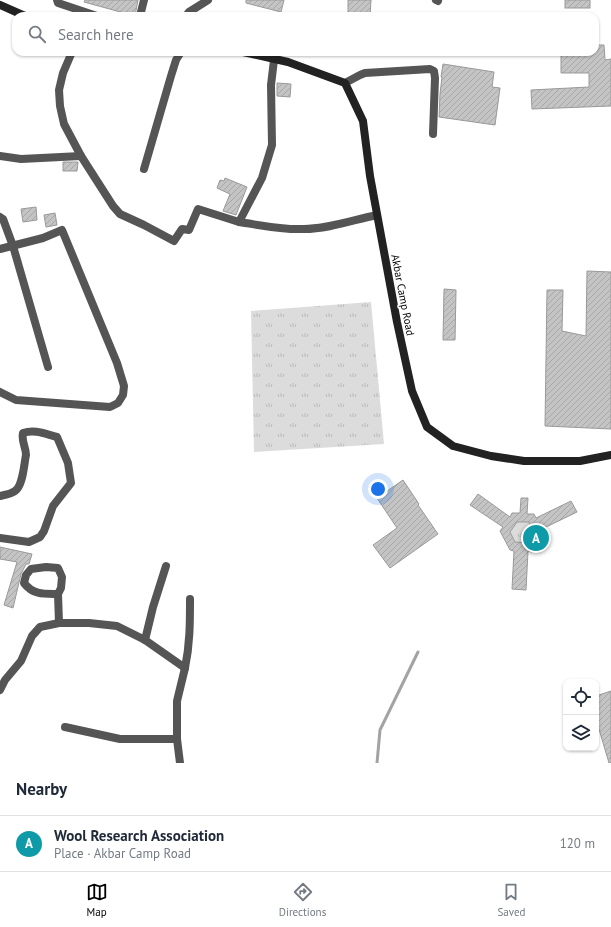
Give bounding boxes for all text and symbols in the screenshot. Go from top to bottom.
search box [12,12,599,56]
icon: search [26,23,48,45]
text: Search here [58,25,134,44]
street label: Akbar Camp Road [388,253,418,337]
your location [368,479,388,499]
pin: A [523,523,549,553]
map controls [563,679,599,751]
button: locate [563,679,599,715]
button: layers [563,715,599,751]
text: Nearby [16,778,67,800]
text: Wool Research Association [54,826,224,845]
text: A [25,835,33,852]
text: 120 m [560,835,595,852]
text: Place · Akbar Camp Road [54,845,191,862]
tab: Map [86,881,108,919]
tab: Directions [279,881,326,919]
tab: Saved [497,881,525,919]

